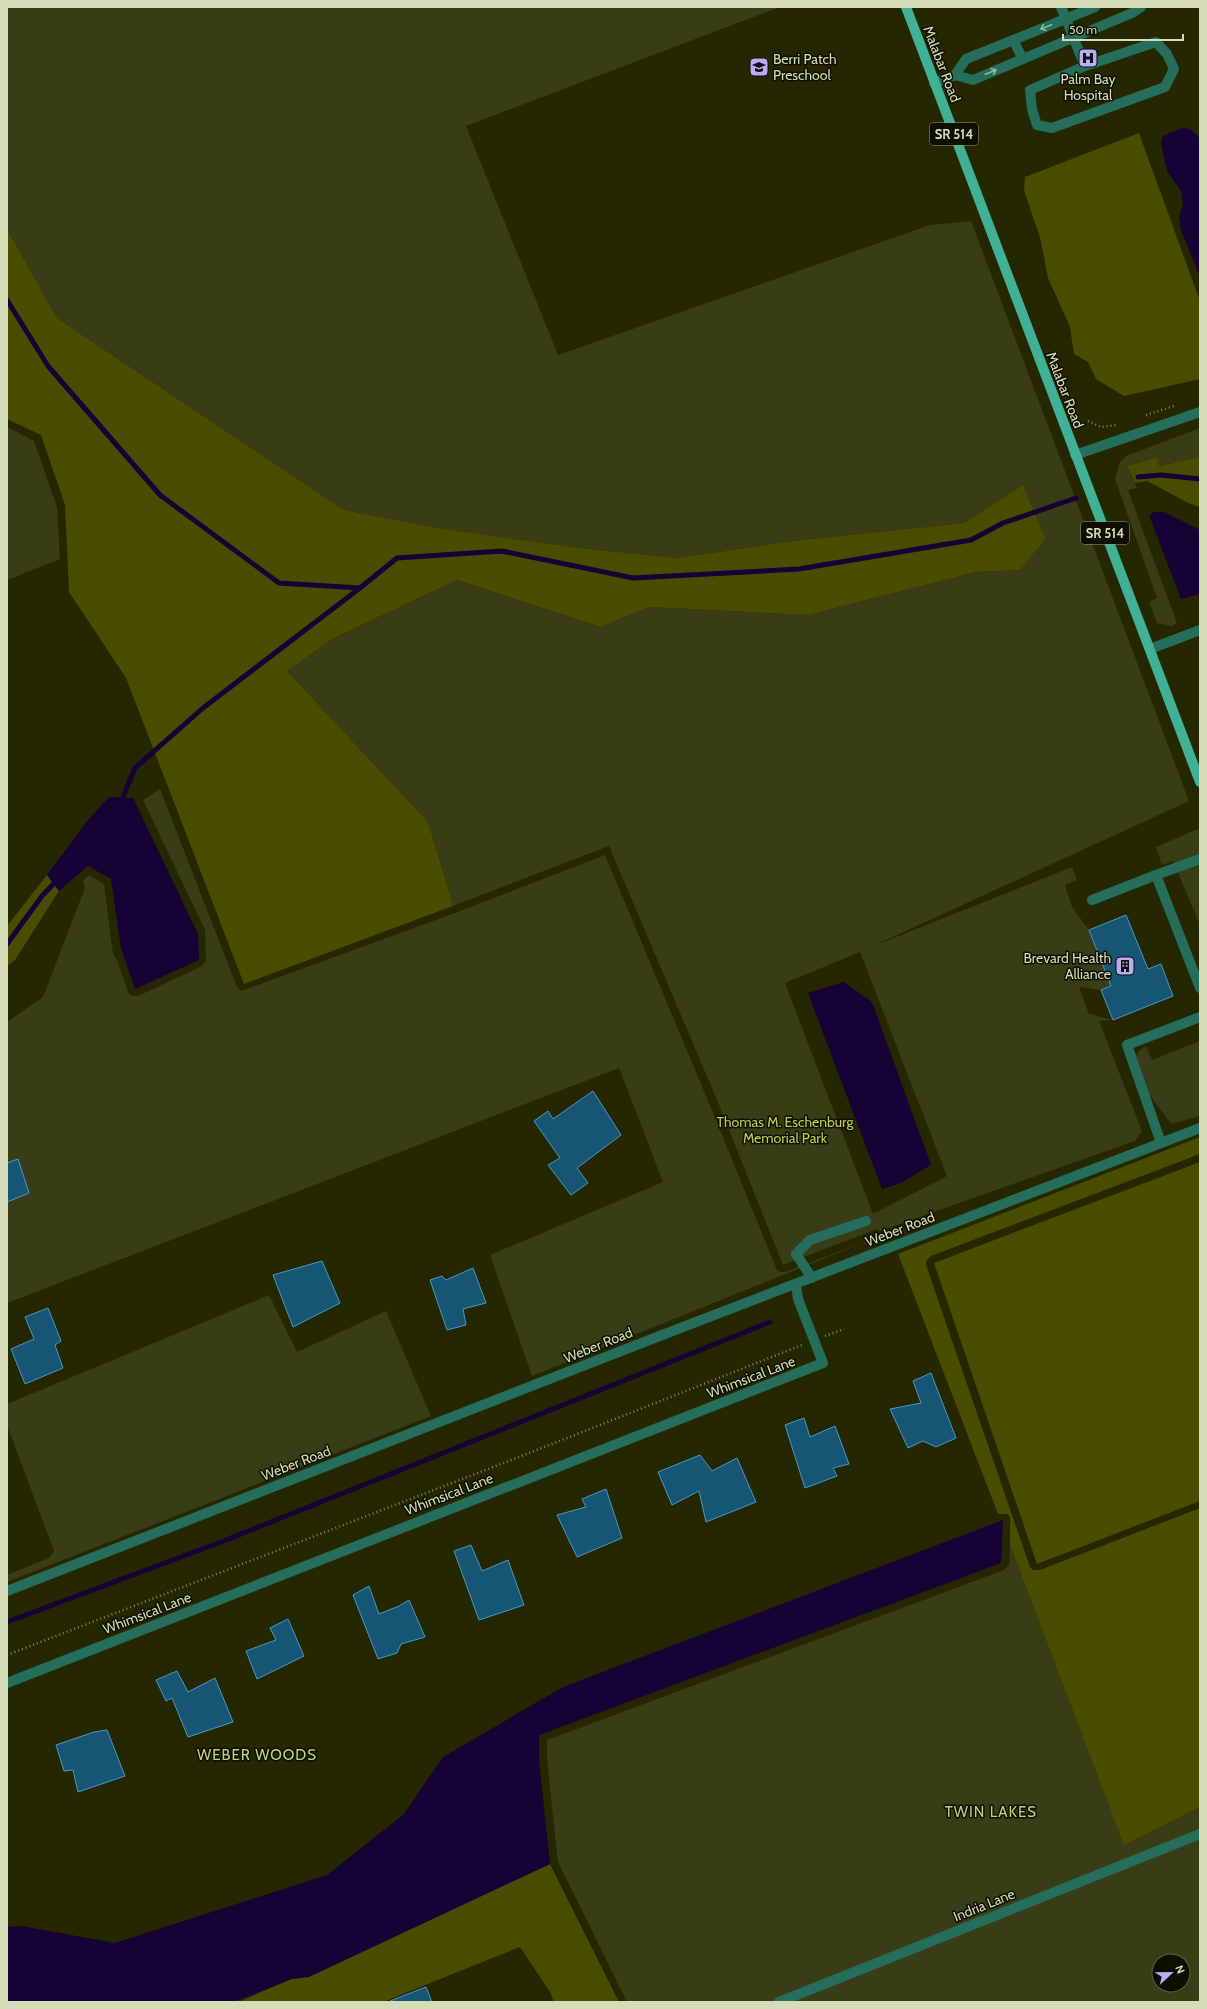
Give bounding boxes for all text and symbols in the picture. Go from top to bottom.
scale bar [1063,16,1183,42]
text: 50 m [1069,22,1097,37]
street label: Malabar Road [919,23,965,105]
one-way arrow [1041,23,1053,31]
hospital icon: Palm Bay Hospital [1077,47,1099,69]
place label: Berri Patch Preschool [773,50,837,84]
school or university icon: Berri Patch Preschool [748,56,770,78]
one-way arrow [985,68,997,75]
place label: Palm Bay Hospital [1060,70,1116,104]
road number: SR 514 [930,123,978,145]
street label: Malabar Road [1042,349,1088,431]
road number: SR 514 [1081,522,1129,544]
place label: Brevard Health Alliance [1024,949,1111,983]
building icon: Brevard Health Alliance [1114,955,1136,977]
park label: Thomas M. Eschenburg Memorial Park [717,1113,854,1147]
street label: Weber Road [863,1208,937,1250]
street label: Weber Road [561,1323,635,1367]
street label: Whimsical Lane [704,1352,798,1402]
street label: Weber Road [259,1442,333,1484]
street label: Whimsical Lane [402,1469,496,1519]
street label: Whimsical Lane [100,1588,194,1638]
district label: WEBER WOODS [197,1746,317,1764]
district label: TWIN LAKES [945,1803,1037,1821]
street label: Indria Lane [950,1884,1018,1926]
north arrow [1151,1953,1191,1993]
text: N [1172,1963,1188,1975]

